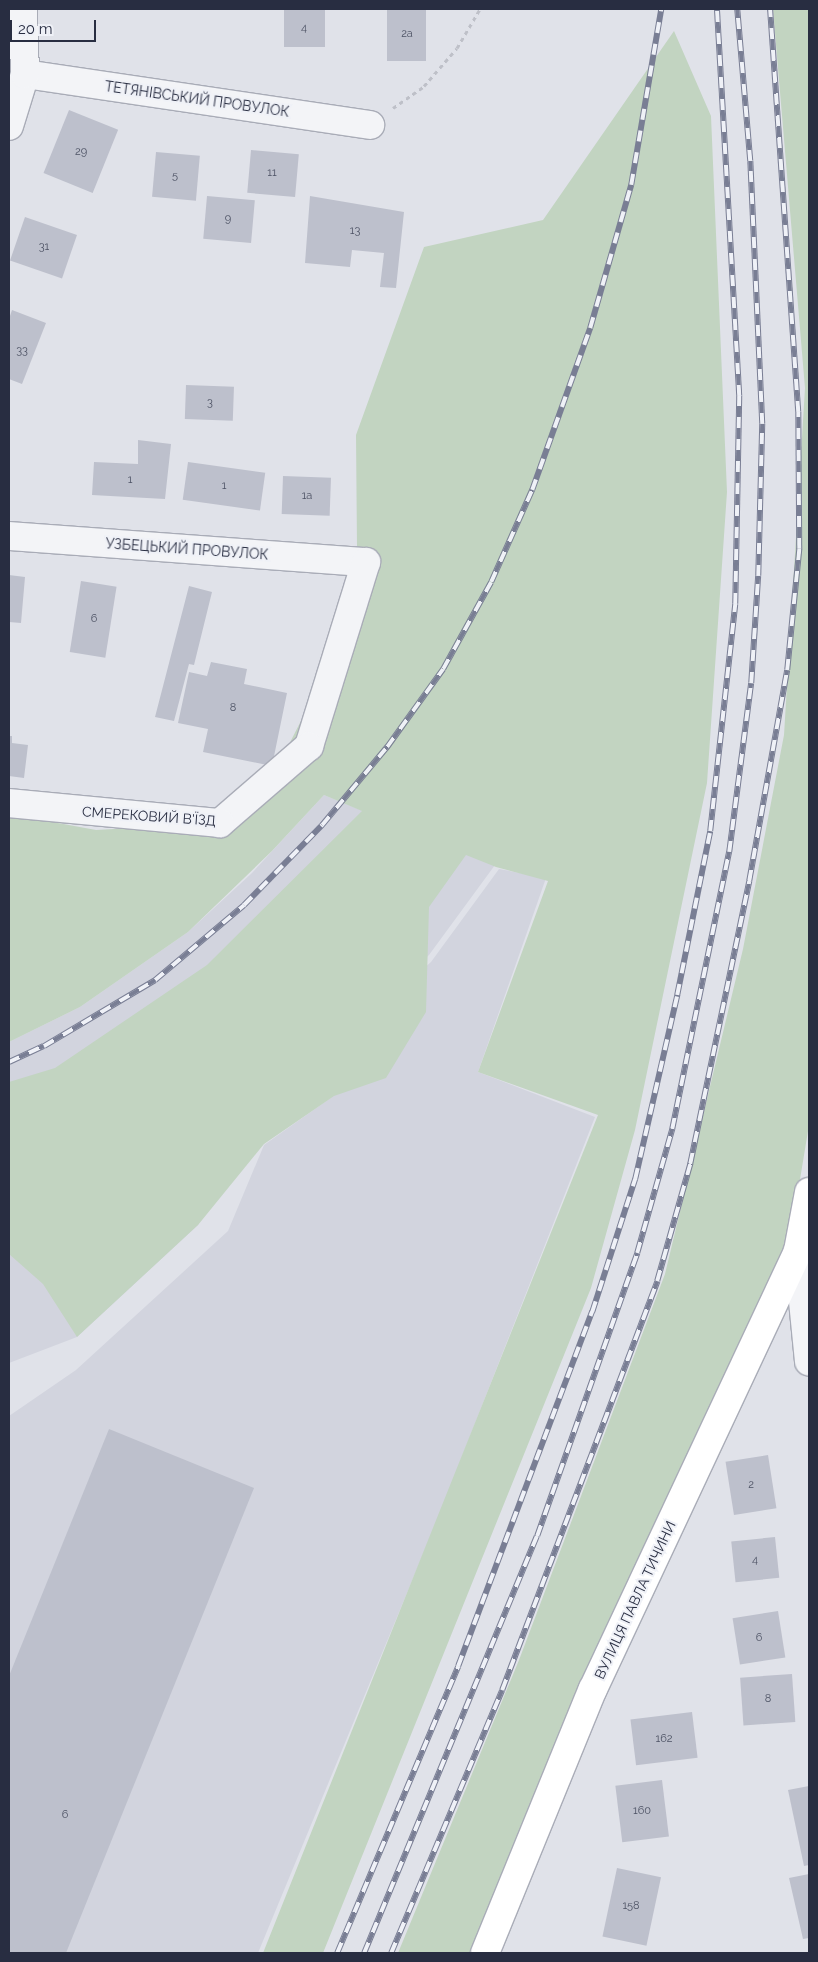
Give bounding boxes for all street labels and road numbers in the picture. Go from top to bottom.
street label: ТЕТЯНІВСЬКИЙ ПРОВУЛОК [104,78,290,120]
street label: УЗБЕЦЬКИЙ ПРОВУЛОК [105,535,269,563]
street label: СМЕРЕКОВИЙ В'ЇЗД [82,803,216,829]
street label: ВУЛИЦЯ ПАВЛА ТИЧИНИ [591,1518,679,1682]

